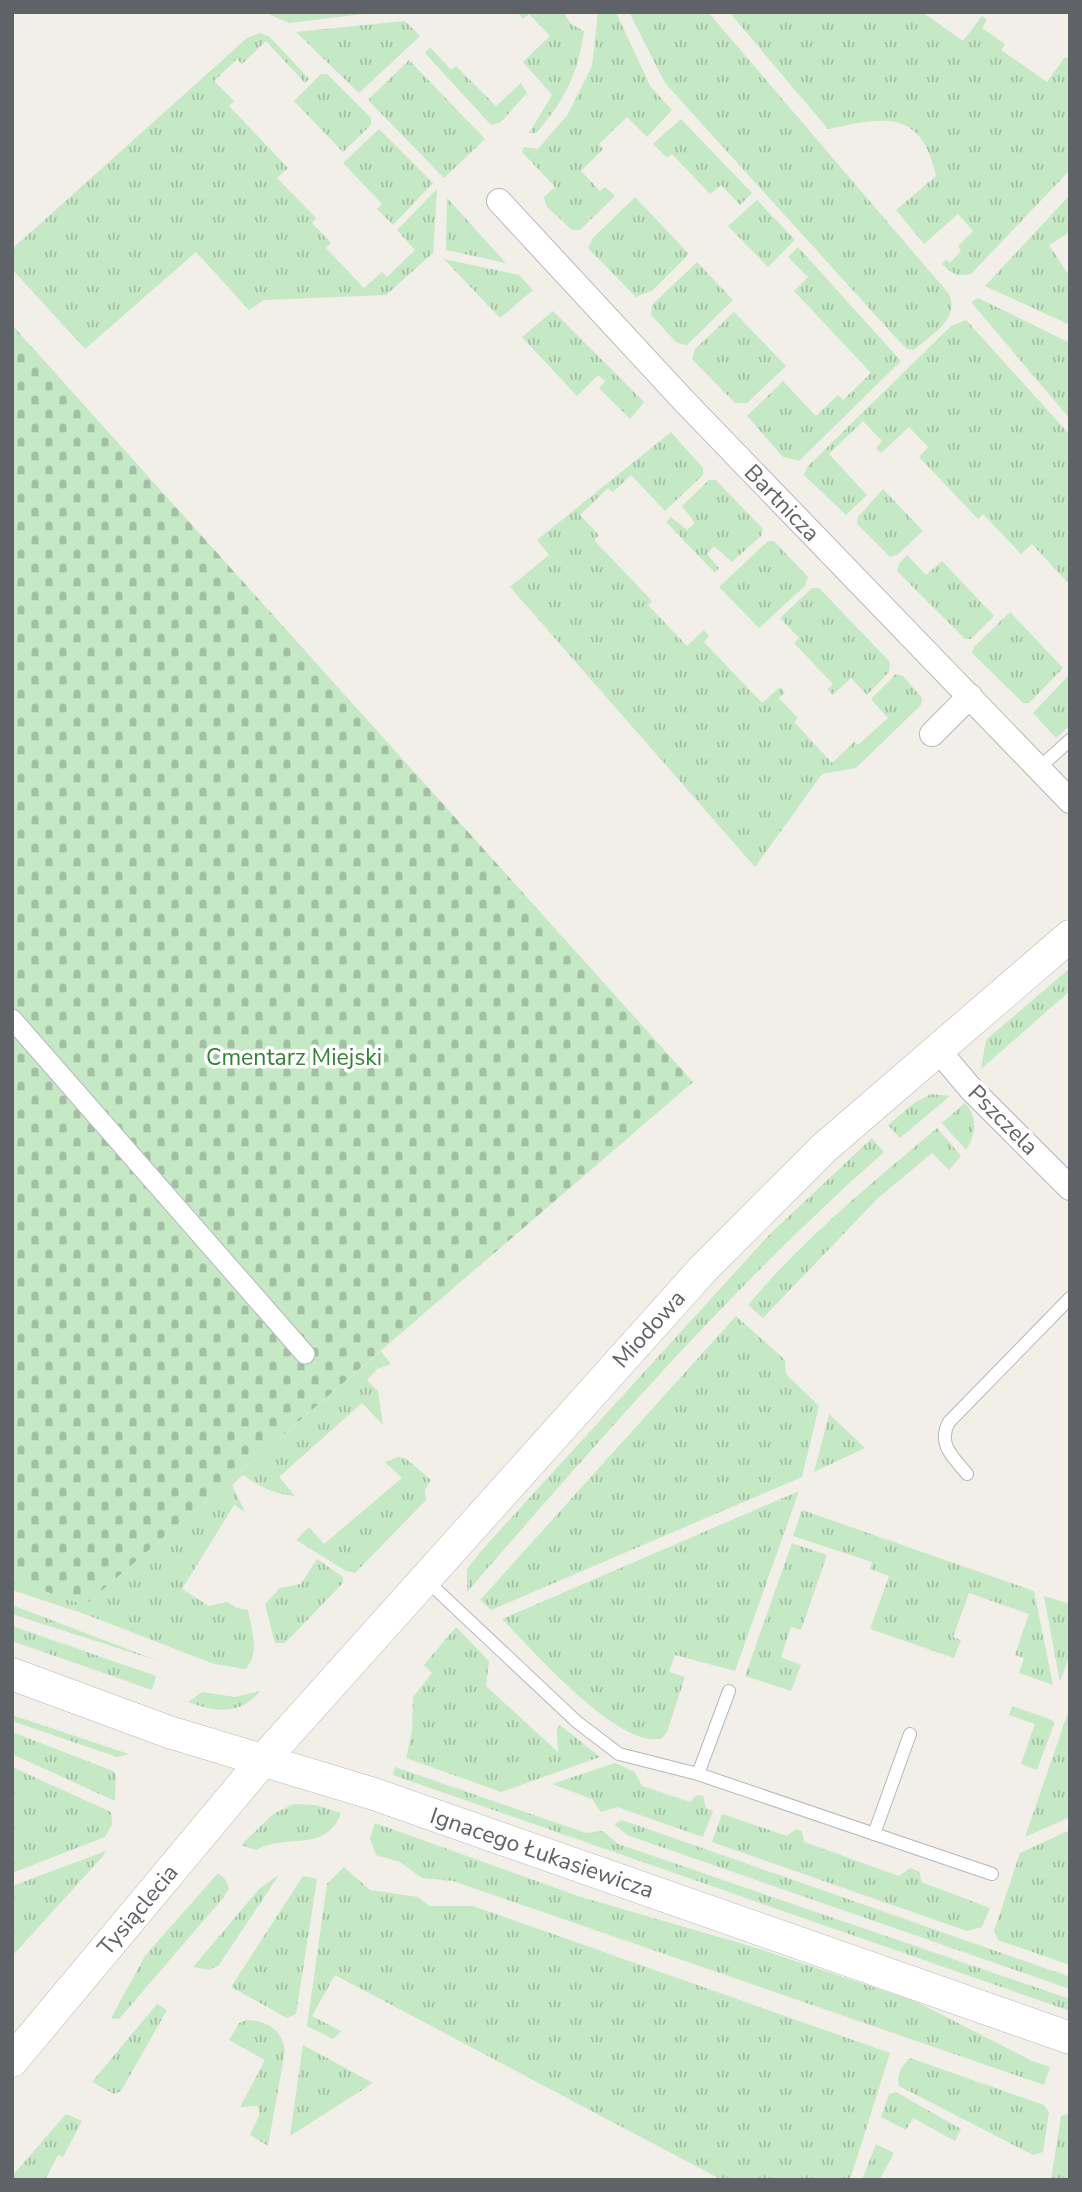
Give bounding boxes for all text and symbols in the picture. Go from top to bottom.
street label: Bartnicza [737,458,827,548]
park label: Cmentarz Miejski [206,1042,382,1073]
street label: Pszczela [961,1078,1045,1162]
street label: Miodowa [606,1283,692,1375]
street label: Ignacego Łukasiewicza [426,1800,658,1906]
street label: Tysiąclecia [91,1858,185,1962]

